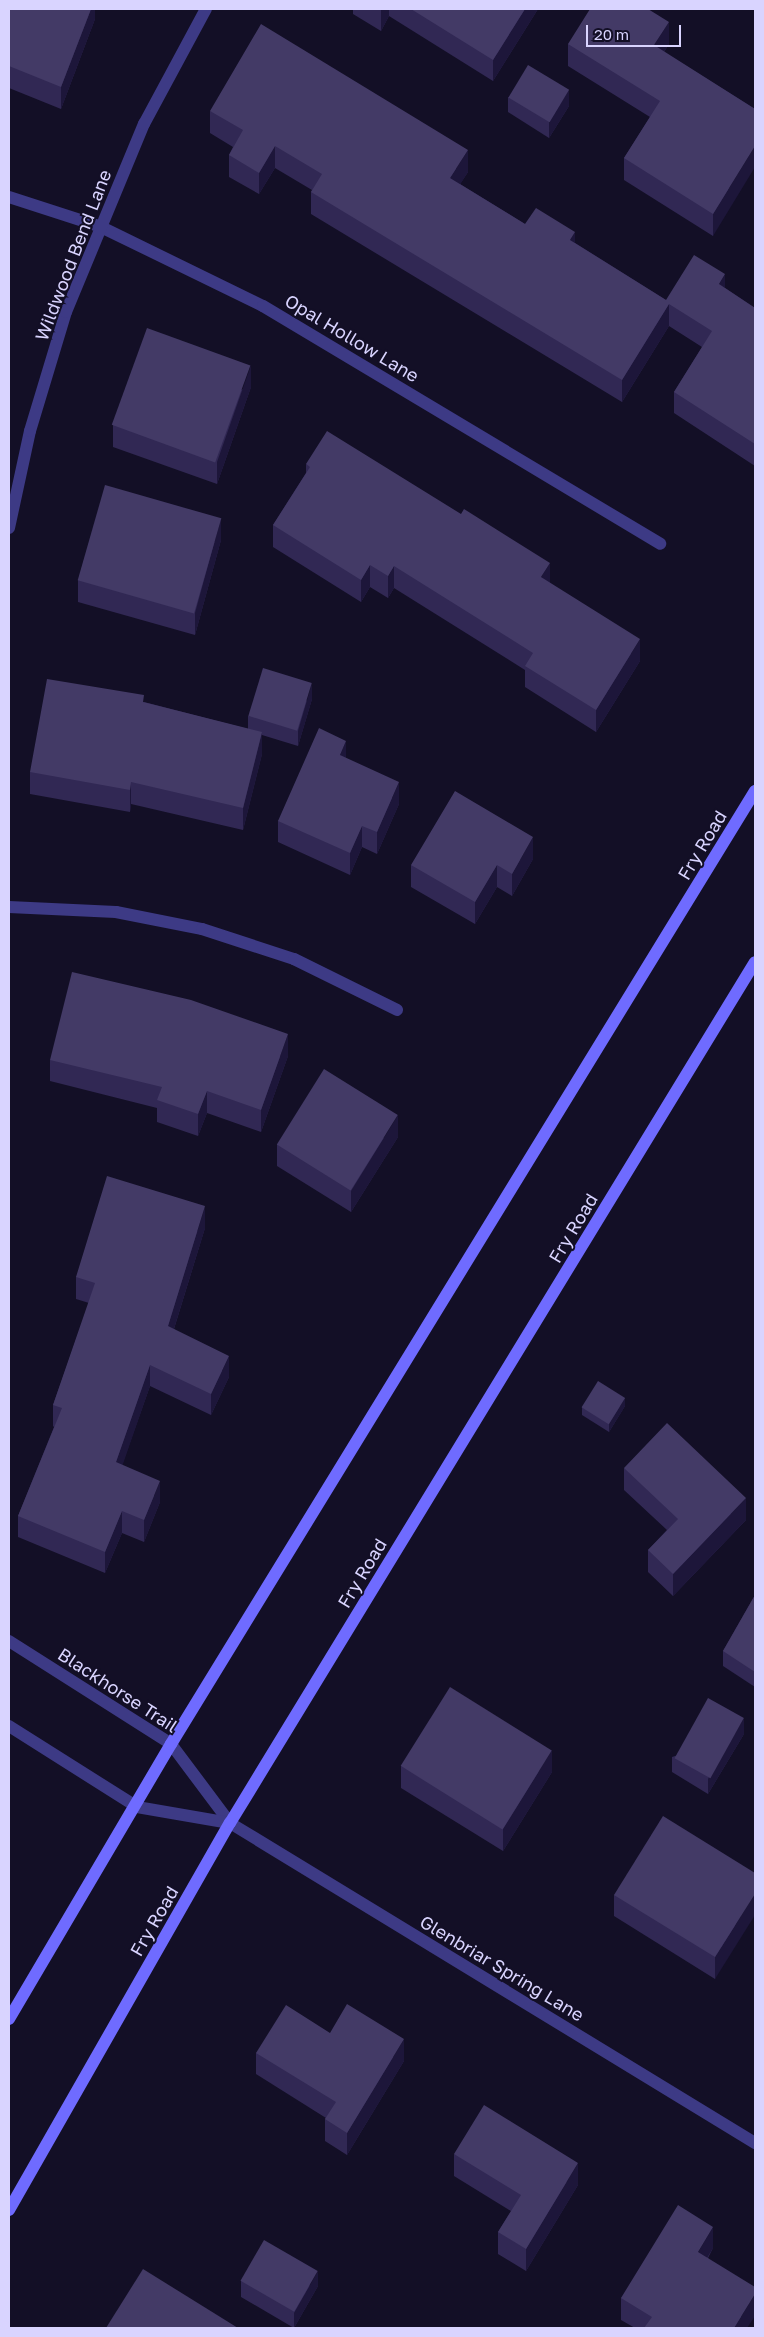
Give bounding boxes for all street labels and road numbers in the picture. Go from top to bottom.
street label: Wildwood Bend Lane [30,166,116,344]
street label: Opal Hollow Lane [281,289,423,387]
street label: Fry Road [673,806,731,884]
street label: Fry Road [544,1189,602,1267]
street label: Fry Road [333,1534,391,1612]
street label: Blackhorse Trail [54,1643,182,1737]
street label: Fry Road [125,1882,183,1960]
street label: Glenbriar Spring Lane [416,1910,588,2026]

